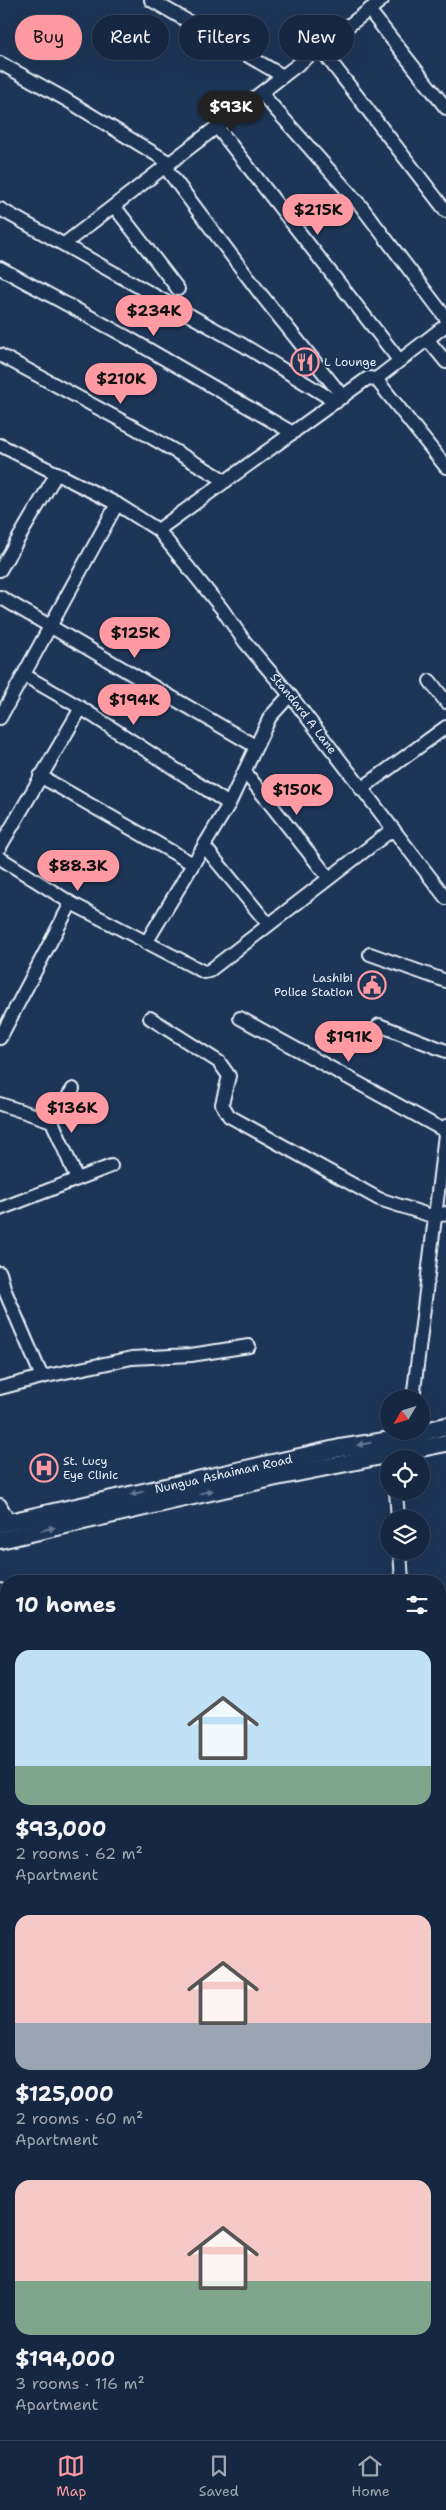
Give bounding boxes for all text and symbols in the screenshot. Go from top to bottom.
chip: Buy [15,15,82,60]
chip: Rent [92,15,169,60]
chip: Filters [179,15,269,60]
chip: New [279,15,354,60]
pin: $93K [201,90,261,133]
text: $93K [209,96,253,117]
pin: $215K [283,194,353,236]
text: $215K [293,199,343,220]
pin: $234K [119,294,189,337]
text: $234K [127,300,181,321]
restaurant icon: L Lounge [290,347,320,377]
place label: L Lounge [324,354,377,370]
pin: $210K [86,362,156,405]
text: $210K [96,368,146,389]
pin: $125K [100,616,170,659]
text: $125K [110,622,160,643]
street label: Standard A Lane [267,670,341,758]
pin: $194K [99,684,169,726]
text: $194K [109,689,159,710]
pin: $150K [262,774,332,816]
text: $150K [272,779,322,800]
pin: $88.3K [37,850,119,892]
text: $88.3K [48,855,108,876]
place label: Lashibi Police Station [274,970,353,1000]
public building icon: Lashibi Police Station [357,970,387,1000]
pin: $191K [314,1020,384,1063]
text: $191K [326,1026,372,1047]
pin: $136K [37,1092,107,1134]
text: $136K [47,1097,97,1118]
north arrow [380,1390,430,1440]
map controls [380,1390,430,1560]
one-way arrow [356,1440,372,1448]
button: locate [380,1450,430,1500]
street label: Nungua Ashaiman Road [153,1451,294,1497]
hospital icon: St. Lucy Eye Clinic [29,1453,59,1483]
place label: St. Lucy Eye Clinic [63,1453,118,1483]
one-way arrow [198,1488,213,1496]
one-way arrow [130,1489,145,1497]
button: layers [380,1510,430,1560]
one-way arrow [40,1525,55,1533]
text: 10 homes [15,1591,116,1619]
icon: filters [403,1591,431,1619]
icon: home [178,1683,268,1773]
text: $93,000 [15,1815,106,1843]
text: 2 rooms · 62 m² [15,1843,143,1864]
text: Apartment [15,1864,98,1885]
icon: home [178,1948,268,2038]
text: $125,000 [15,2080,114,2108]
text: 2 rooms · 60 m² [15,2108,143,2129]
text: Apartment [15,2129,98,2150]
icon: home [178,2213,268,2303]
text: $194,000 [15,2345,115,2373]
text: 3 rooms · 116 m² [15,2373,145,2394]
text: Apartment [15,2394,98,2415]
tab: Map [56,2452,86,2500]
tab: Saved [199,2452,239,2500]
tab: Home [351,2452,390,2500]

